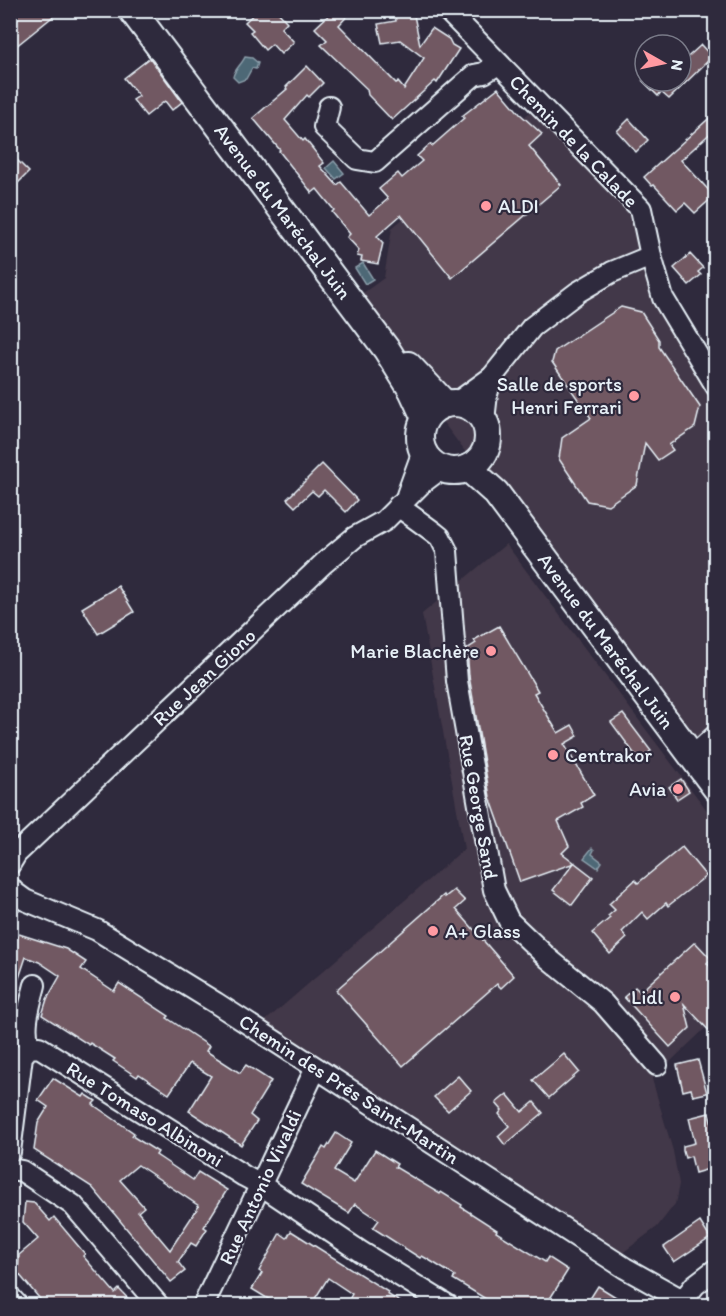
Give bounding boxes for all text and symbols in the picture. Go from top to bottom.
north arrow [633,33,693,93]
text: N [667,58,688,72]
street label: Chemin de la Calade [505,70,643,212]
street label: Avenue du Maréchal Juin [210,119,357,304]
place label: ALDI [498,194,539,218]
marker: ALDI [479,199,493,213]
place label: Salle de sports Henri Ferrari [497,372,622,419]
marker: Salle de sports Henri Ferrari [627,389,641,403]
street label: Avenue du Maréchal Juin [533,548,680,734]
street label: Rue Jean Giono [147,623,261,731]
place label: Marie Blachère [350,639,479,663]
marker: Marie Blachère [484,644,498,658]
street label: Rue George Sand [454,733,504,881]
place label: Centrakor [565,743,652,767]
marker: Centrakor [546,748,560,762]
place label: Avia [629,777,666,801]
marker: Avia [671,782,685,796]
place label: A+ Glass [445,919,521,943]
marker: A+ Glass [426,924,440,938]
place label: Lidl [631,985,663,1009]
marker: Lidl [668,990,682,1004]
street label: Chemin des Prés Saint-Martin [235,1009,463,1169]
street label: Rue Tomaso Albinoni [62,1056,228,1172]
street label: Rue Antonio Vivaldi [214,1106,306,1268]

